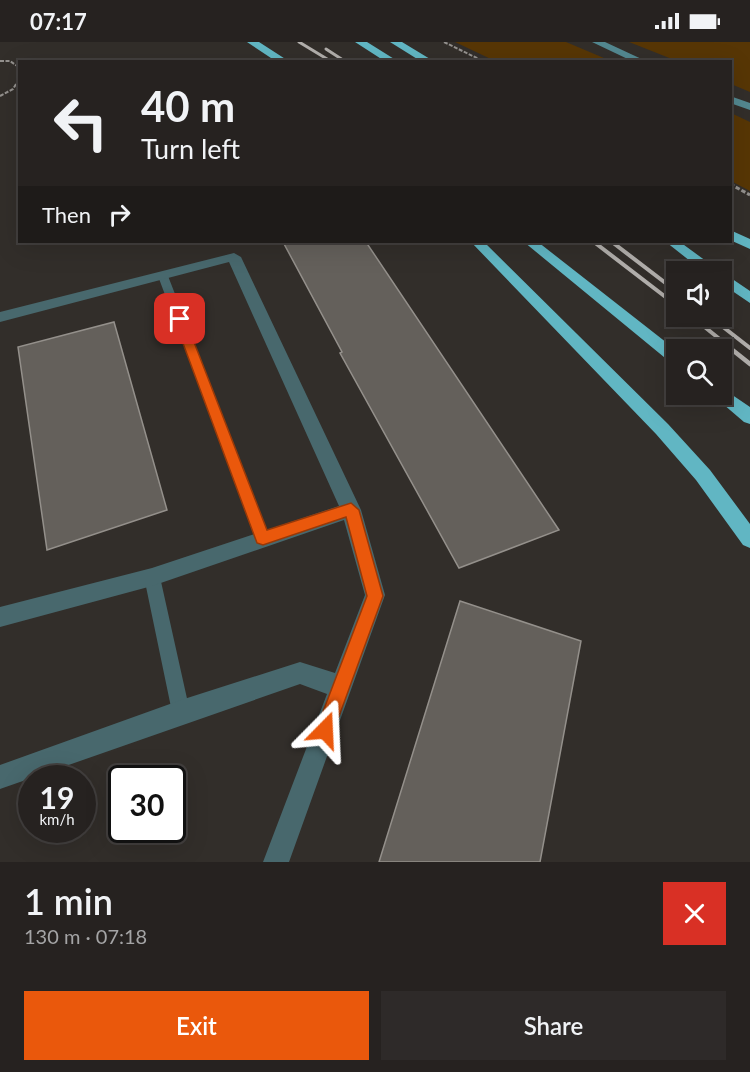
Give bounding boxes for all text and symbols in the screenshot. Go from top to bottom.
text: 07:17 [30,8,87,35]
text: 40 m [141,81,235,131]
icon: left [42,84,120,162]
text: Turn left [141,132,240,165]
icon: right [103,198,136,231]
text: Then [42,201,91,228]
map controls [666,261,732,405]
button: sound [666,261,732,327]
pin [154,293,205,344]
icon: arrive [163,302,196,335]
button: search [666,339,732,405]
position arrow [293,698,357,762]
speed limit sign: 30 [108,765,186,843]
text: 19 [40,779,74,815]
text: km/h [39,810,75,828]
text: 1 min [24,879,113,923]
button: close [663,882,726,945]
text: 130 m · 07:18 [24,924,147,948]
button: Exit [24,991,369,1060]
button: Share [381,991,726,1060]

